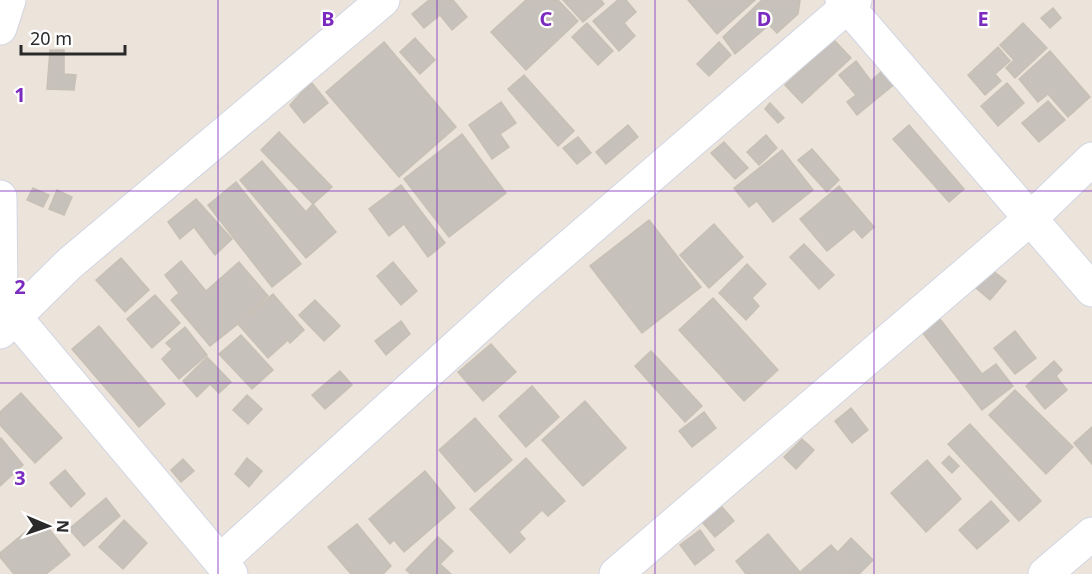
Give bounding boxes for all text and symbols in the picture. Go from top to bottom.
text: B [321,5,335,32]
text: C [540,5,553,32]
text: D [757,5,771,32]
text: E [977,5,989,32]
scale bar [21,18,124,56]
text: 20 m [30,26,72,50]
text: 1 [14,81,26,108]
text: 2 [14,273,26,300]
text: 3 [14,464,26,491]
north arrow [18,496,78,556]
text: N [52,520,74,533]

